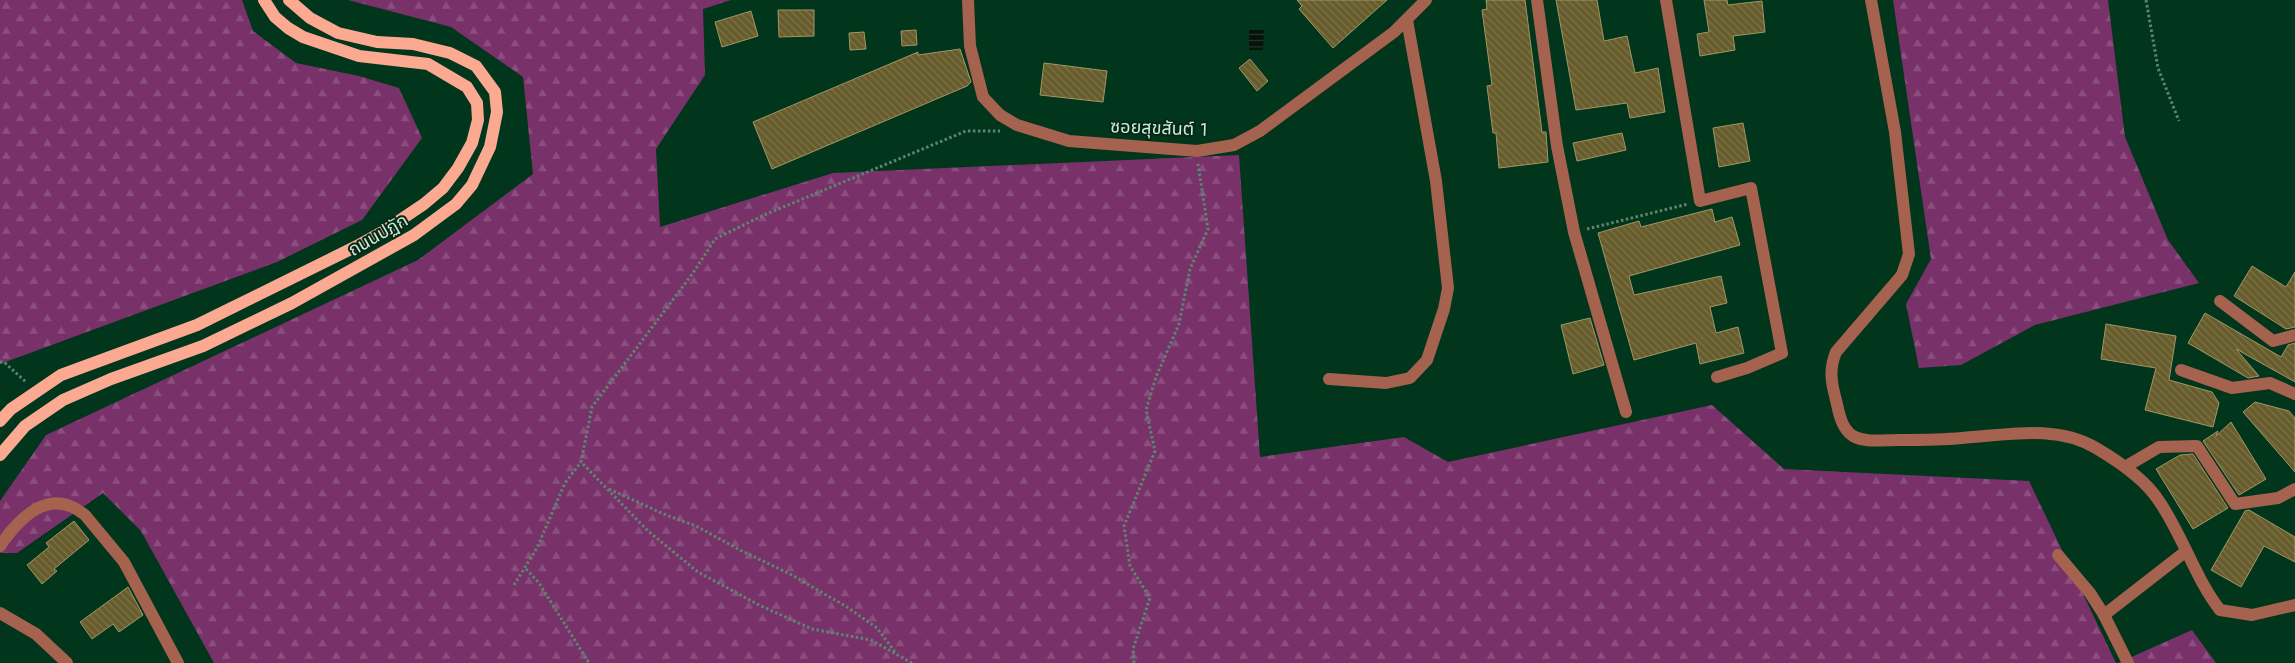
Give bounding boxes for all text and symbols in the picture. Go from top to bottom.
street label: ซอยสุขสันต์ 1 [1110,113,1208,143]
street label: ถนนปฏัก [343,207,413,263]

